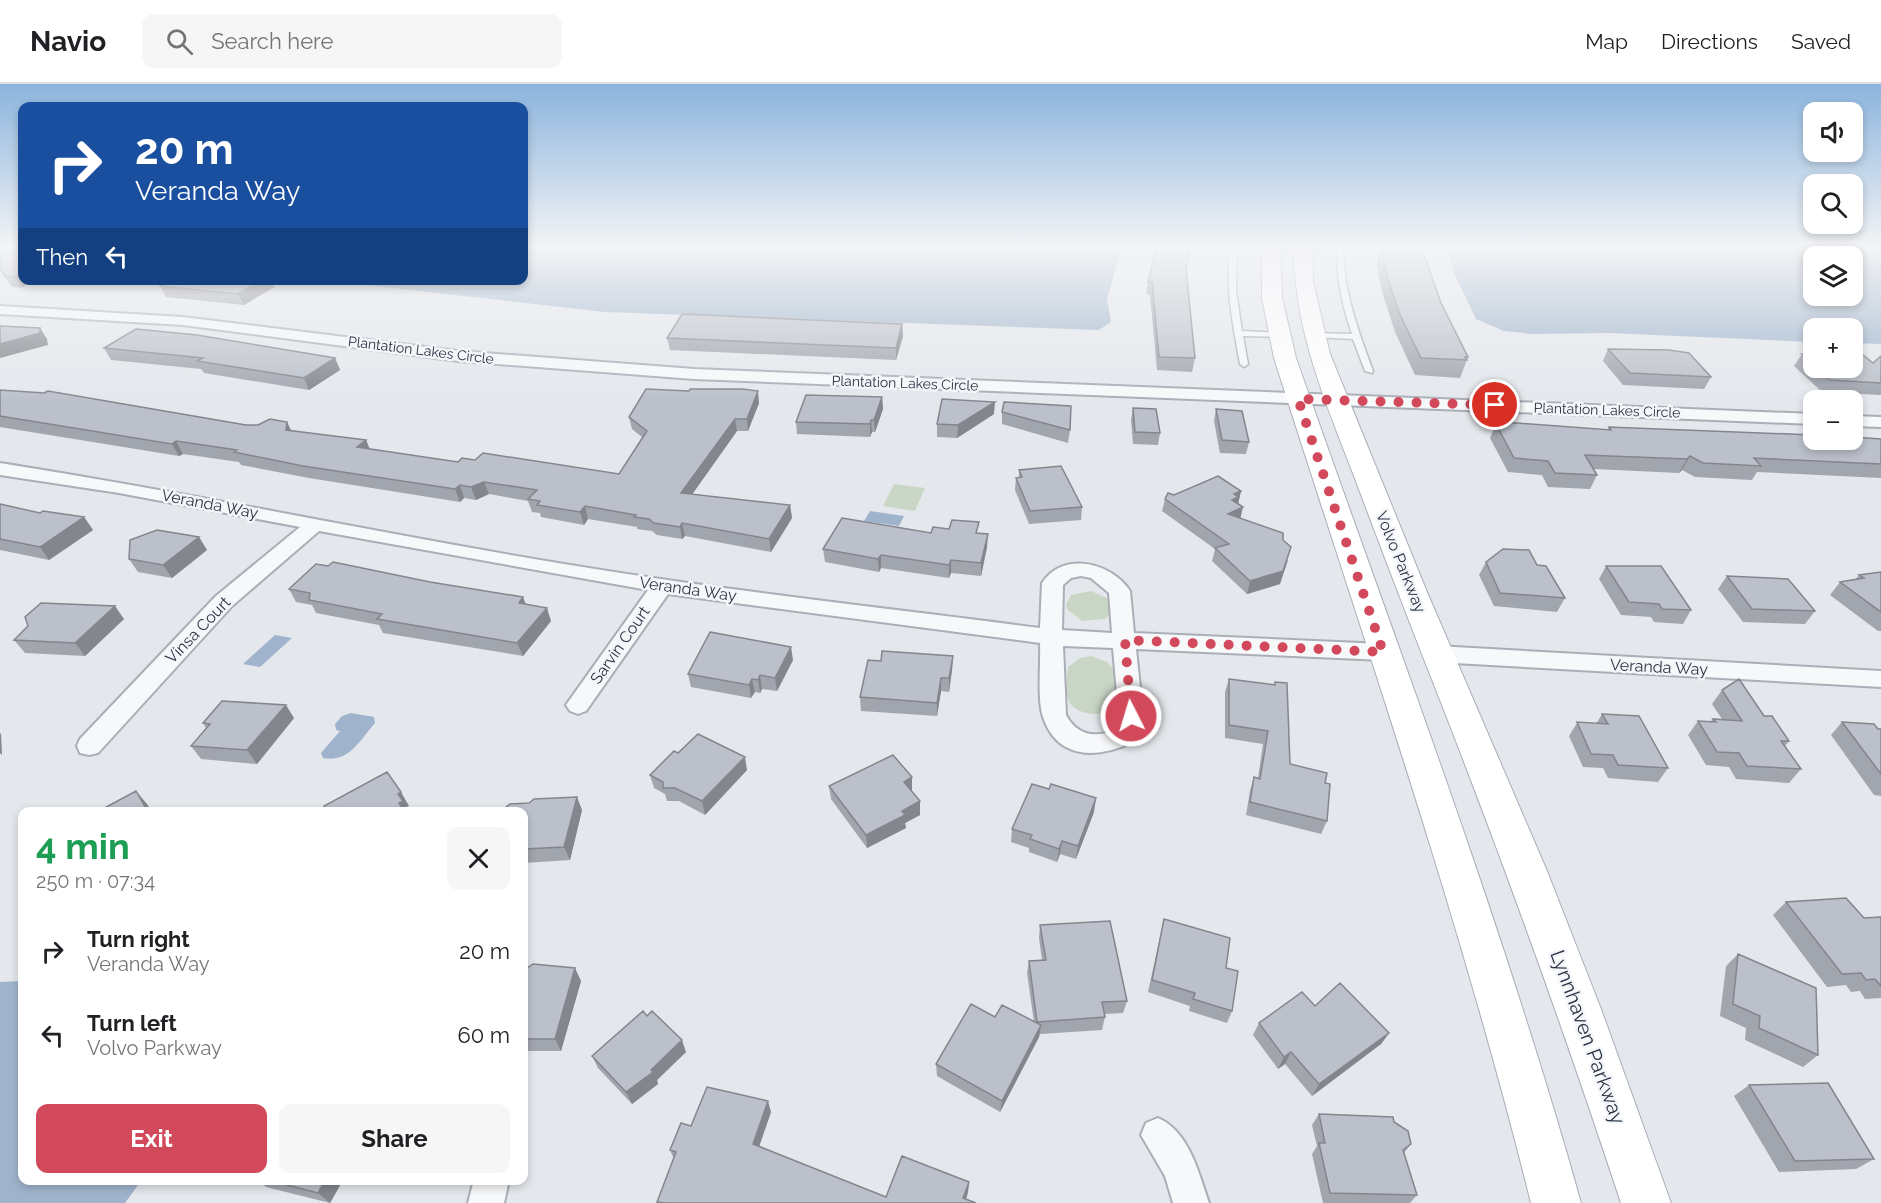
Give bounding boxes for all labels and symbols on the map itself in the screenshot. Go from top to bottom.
street label: Plantation Lakes Circle [347,333,495,367]
street label: Plantation Lakes Circle [831,372,979,394]
pin [1469,379,1520,430]
street label: Plantation Lakes Circle [1533,399,1681,421]
street label: Veranda Way [160,485,260,523]
street label: Volvo Parkway [1372,508,1430,616]
street label: Veranda Way [638,573,738,605]
street label: Vinsa Court [162,592,235,667]
street label: Sarvin Court [586,602,654,687]
street label: Veranda Way [1610,655,1709,679]
position arrow [1099,684,1163,748]
street label: Lynnhaven Parkway [1545,947,1631,1127]

